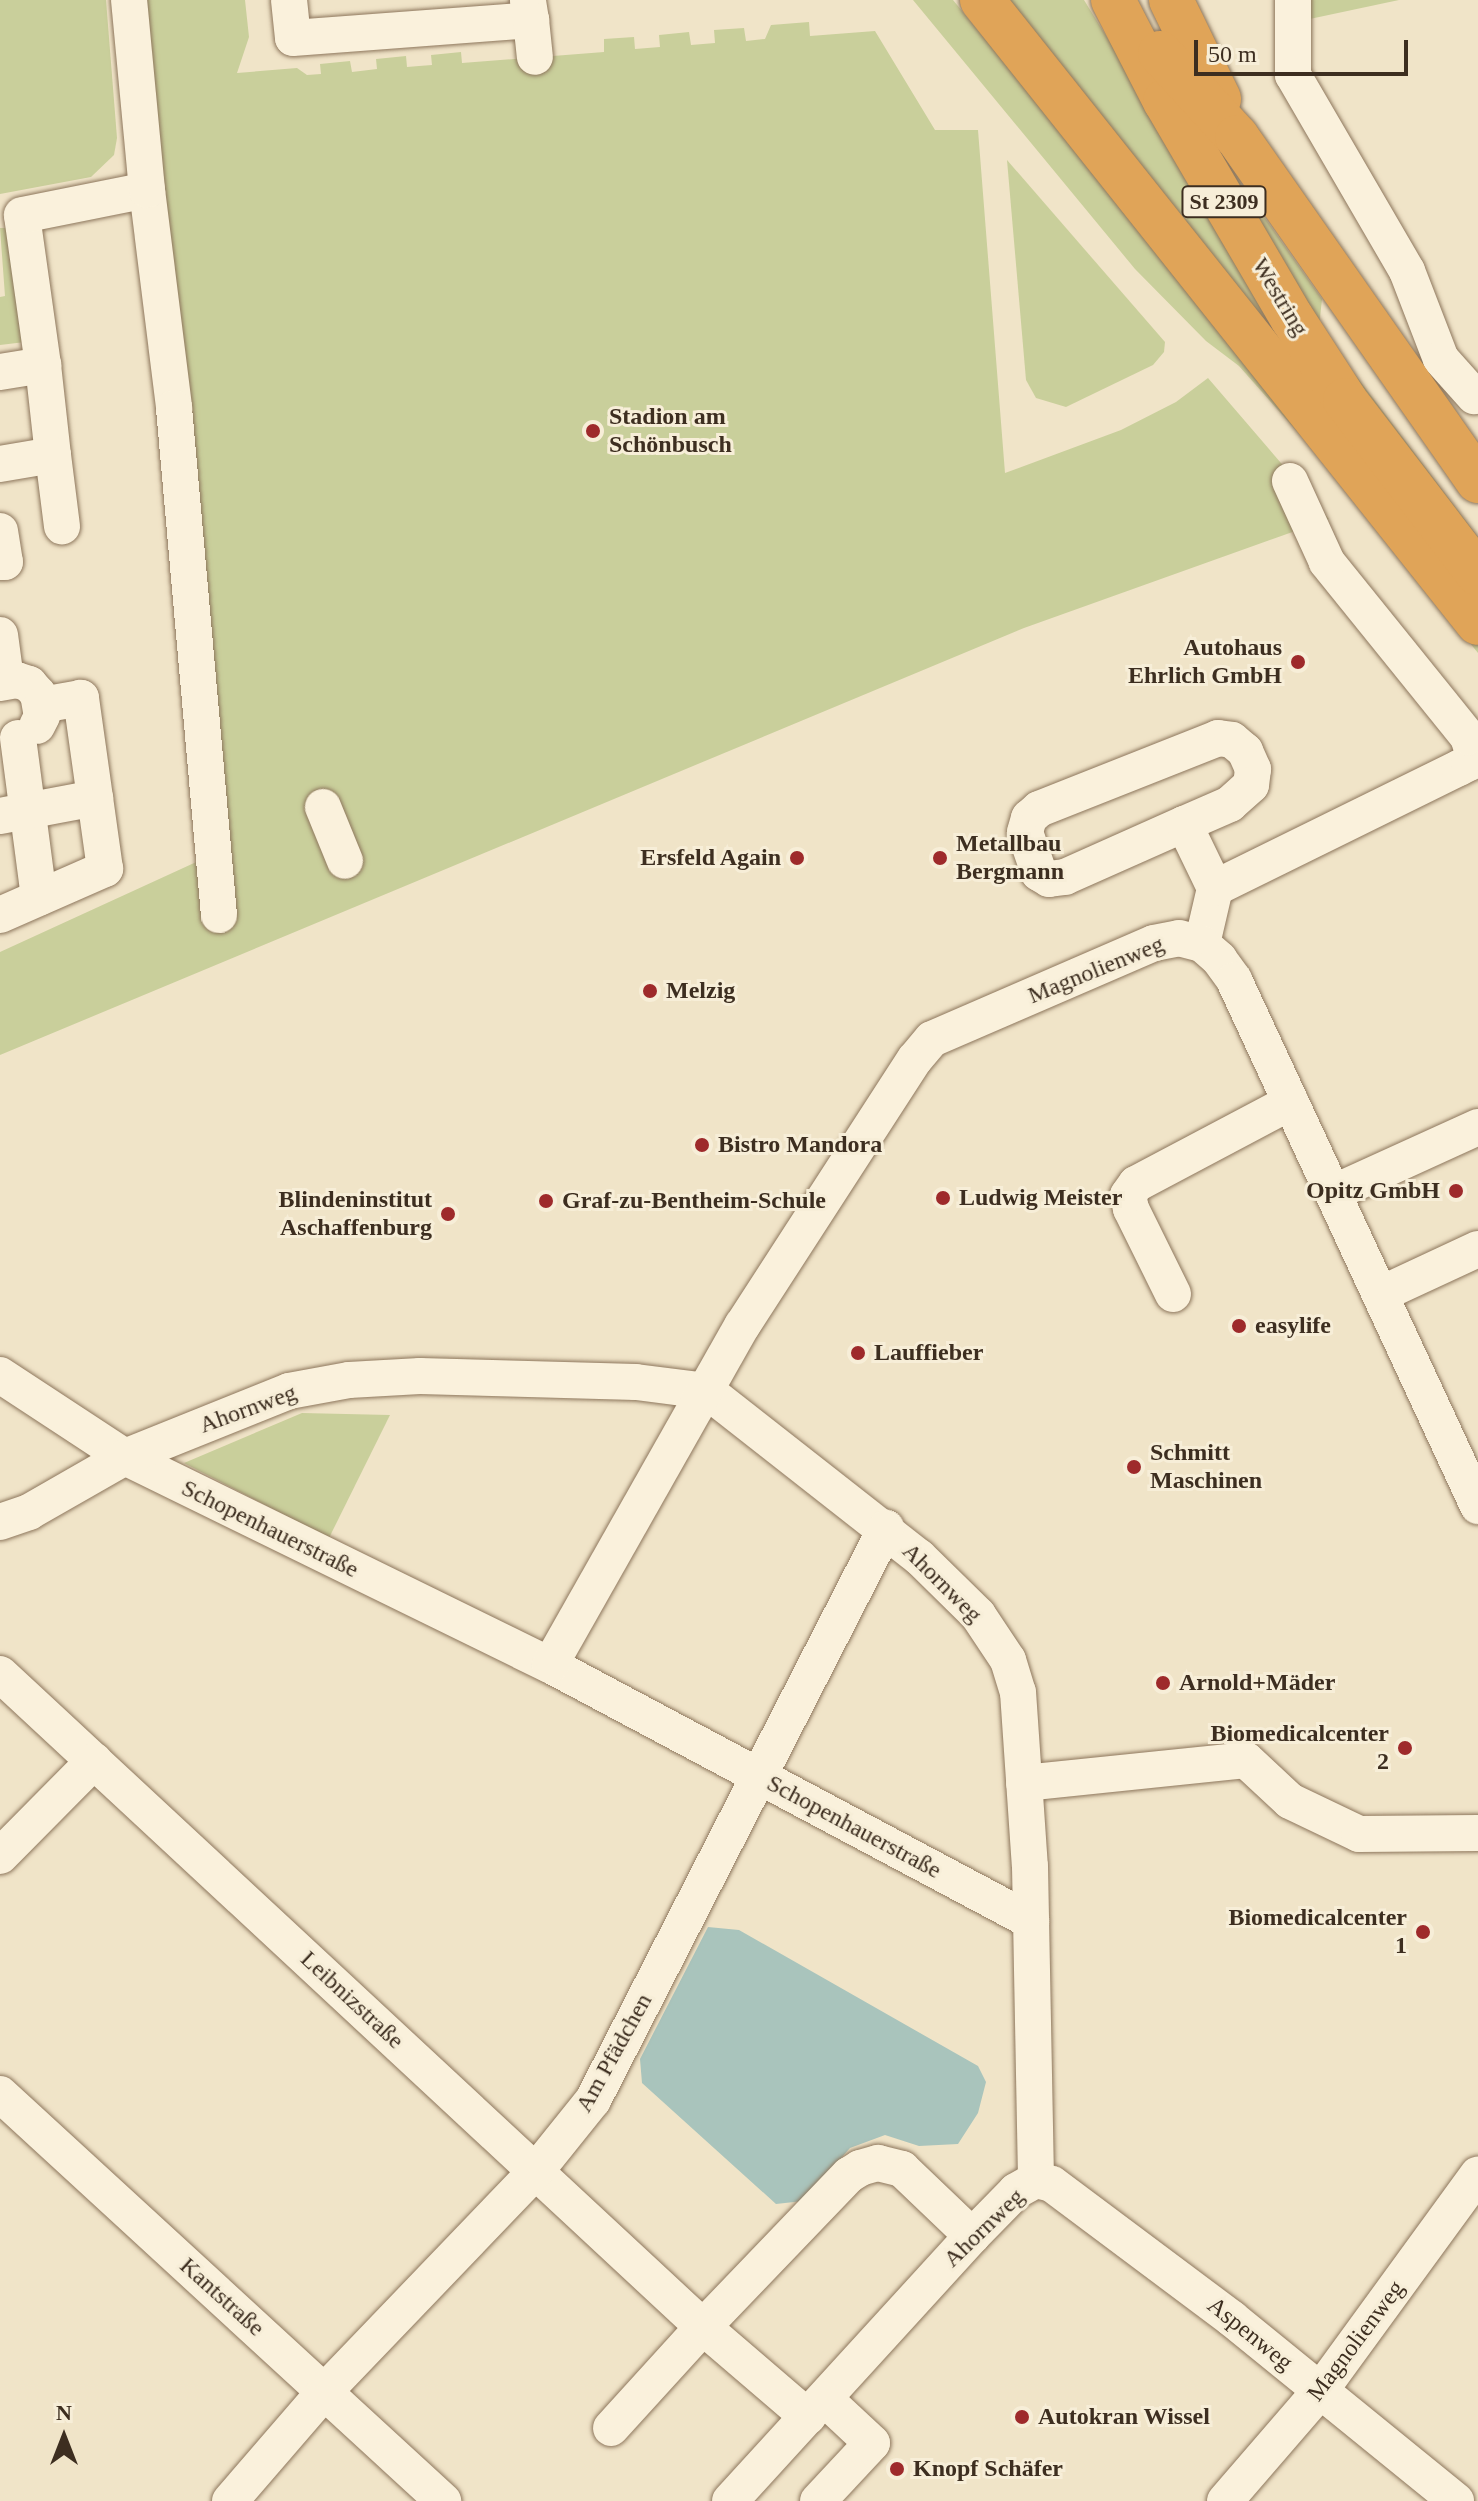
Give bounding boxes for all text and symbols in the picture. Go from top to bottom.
scale bar [1198,24,1412,74]
text: 50 m [1208,41,1257,67]
road number: St 2309 [1180,184,1268,220]
street label: Westring [1245,253,1315,341]
place label: Stadion am Schönbusch [609,403,732,459]
marker: Stadion am Schönbusch [584,422,602,440]
place label: Autohaus Ehrlich GmbH [1128,634,1282,690]
marker: Autohaus Ehrlich GmbH [1289,653,1307,671]
place label: Metallbau Bergmann [956,830,1064,886]
place label: Ersfeld Again [639,844,781,872]
marker: Ersfeld Again [788,849,806,867]
marker: Metallbau Bergmann [931,849,949,867]
street label: Magnolienweg [1024,930,1168,1010]
place label: Melzig [666,977,735,1005]
marker: Melzig [641,982,659,1000]
place label: Bistro Mandora [718,1131,882,1159]
marker: Bistro Mandora [693,1136,711,1154]
place label: Opitz GmbH [1306,1177,1440,1205]
marker: Opitz GmbH [1447,1182,1465,1200]
place label: Ludwig Meister [959,1184,1122,1212]
place label: Blindeninstitut Aschaffenburg [279,1186,432,1242]
place label: Graf-zu-Bentheim-Schule [562,1187,826,1215]
marker: Ludwig Meister [934,1189,952,1207]
marker: Graf-zu-Bentheim-Schule [537,1192,555,1210]
marker: Blindeninstitut Aschaffenburg [439,1205,457,1223]
place label: easylife [1255,1312,1331,1340]
marker: easylife [1230,1317,1248,1335]
place label: Lauffieber [874,1339,983,1367]
marker: Lauffieber [849,1344,867,1362]
street label: Ahornweg [195,1378,301,1440]
place label: Schmitt Maschinen [1150,1439,1262,1495]
marker: Schmitt Maschinen [1125,1458,1143,1476]
street label: Schopenhauerstraße [177,1474,363,1584]
street label: Ahornweg [896,1537,988,1629]
place label: Arnold+Mäder [1179,1669,1335,1697]
marker: Arnold+Mäder [1154,1674,1172,1692]
place label: Biomedicalcenter 2 [1210,1720,1389,1776]
marker: Biomedicalcenter 2 [1396,1739,1414,1757]
street label: Schopenhauerstraße [762,1769,946,1885]
place label: Biomedicalcenter 1 [1228,1904,1407,1960]
marker: Biomedicalcenter 1 [1414,1923,1432,1941]
street label: Leibnizstraße [294,1945,410,2055]
street label: Am Pfädchen [570,1989,658,2117]
street label: Ahornweg [938,2182,1030,2274]
street label: Kantstraße [174,2252,270,2342]
street label: Magnolienweg [1301,2275,1411,2407]
street label: Aspenweg [1202,2291,1298,2377]
north arrow [24,2397,104,2477]
text: N [56,2400,72,2425]
place label: Autokran Wissel [1038,2403,1210,2431]
marker: Autokran Wissel [1013,2408,1031,2426]
place label: Knopf Schäfer [913,2455,1063,2483]
marker: Knopf Schäfer [888,2460,906,2478]

